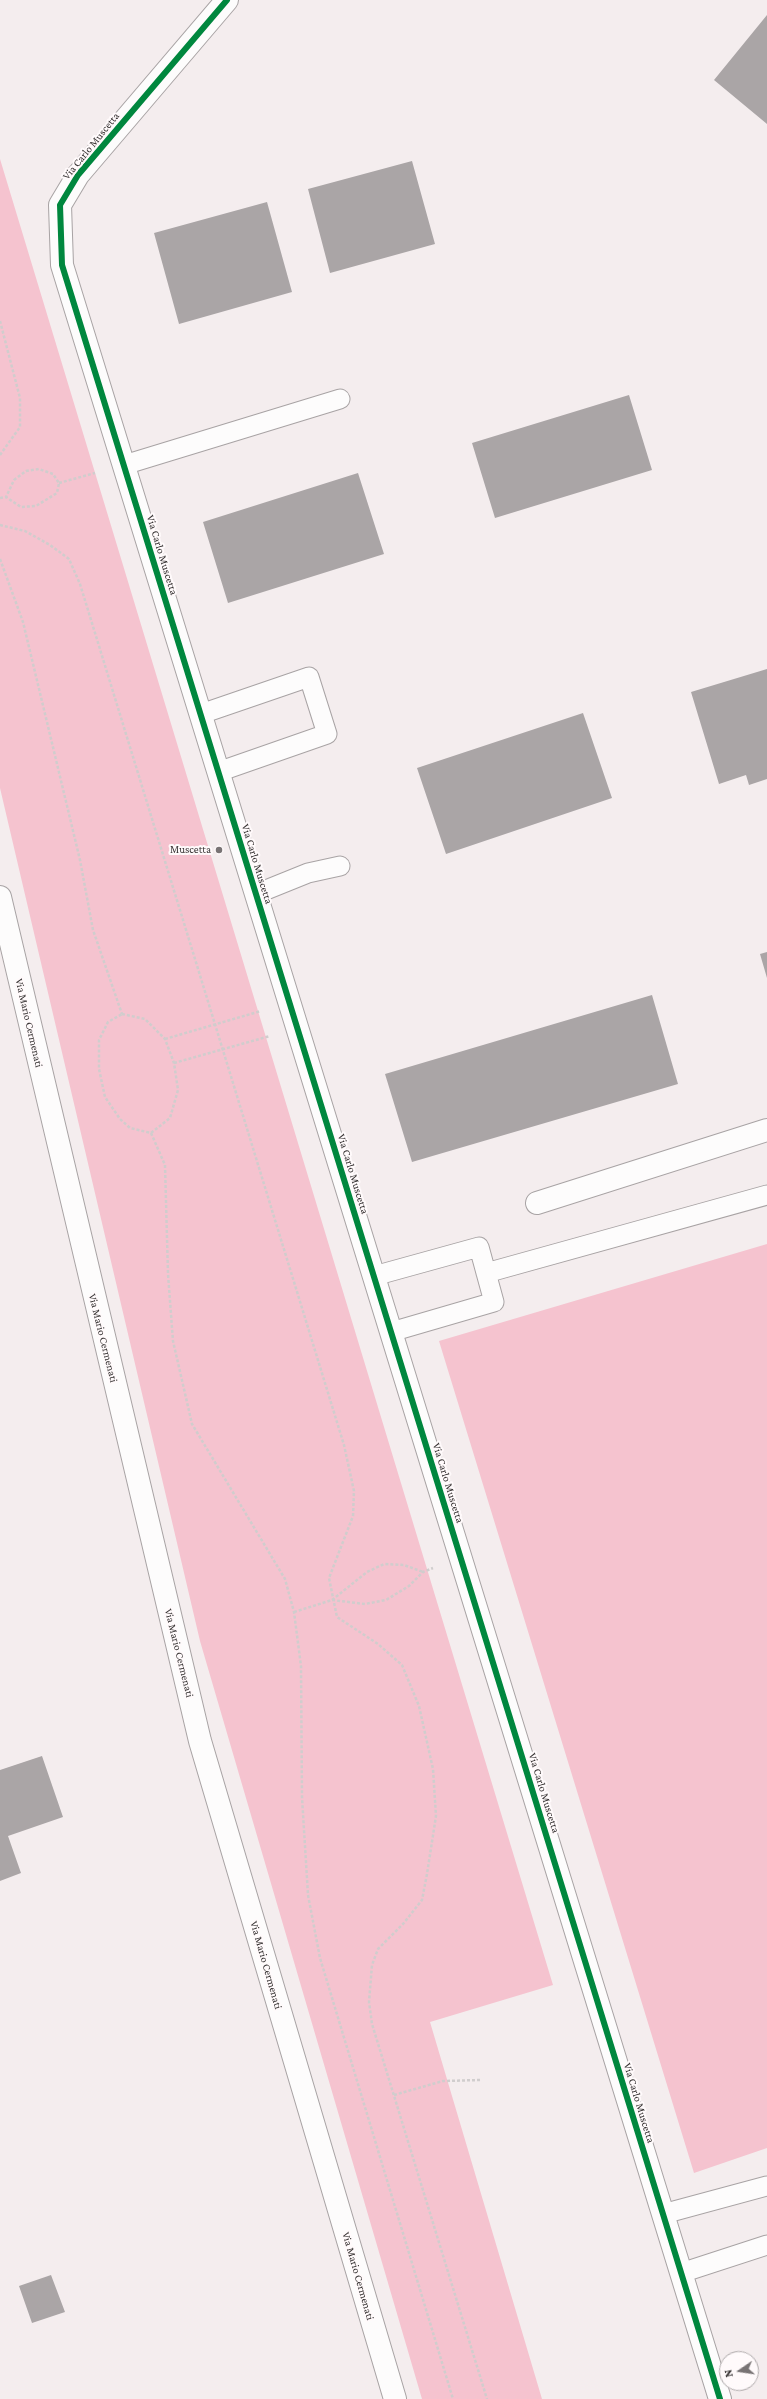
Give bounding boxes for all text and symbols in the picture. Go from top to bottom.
street label: Via Carlo Muscetta [60,110,122,182]
street label: Via Carlo Muscetta [144,513,180,597]
street label: Via Carlo Muscetta [239,822,275,906]
place label: Muscetta [170,843,211,857]
marker: Muscetta [214,845,224,855]
street label: Via Mario Cermenati [12,977,46,1069]
street label: Via Carlo Muscetta [335,1132,371,1216]
street label: Via Mario Cermenati [86,1292,120,1384]
street label: Via Carlo Muscetta [430,1441,466,1525]
street label: Via Mario Cermenati [162,1607,196,1699]
street label: Via Carlo Muscetta [526,1751,562,1835]
street label: Via Mario Cermenati [247,1919,285,2011]
street label: Via Carlo Muscetta [621,2061,657,2145]
street label: Via Mario Cermenati [339,2230,377,2322]
north arrow [719,2351,759,2391]
text: N [722,2368,735,2378]

